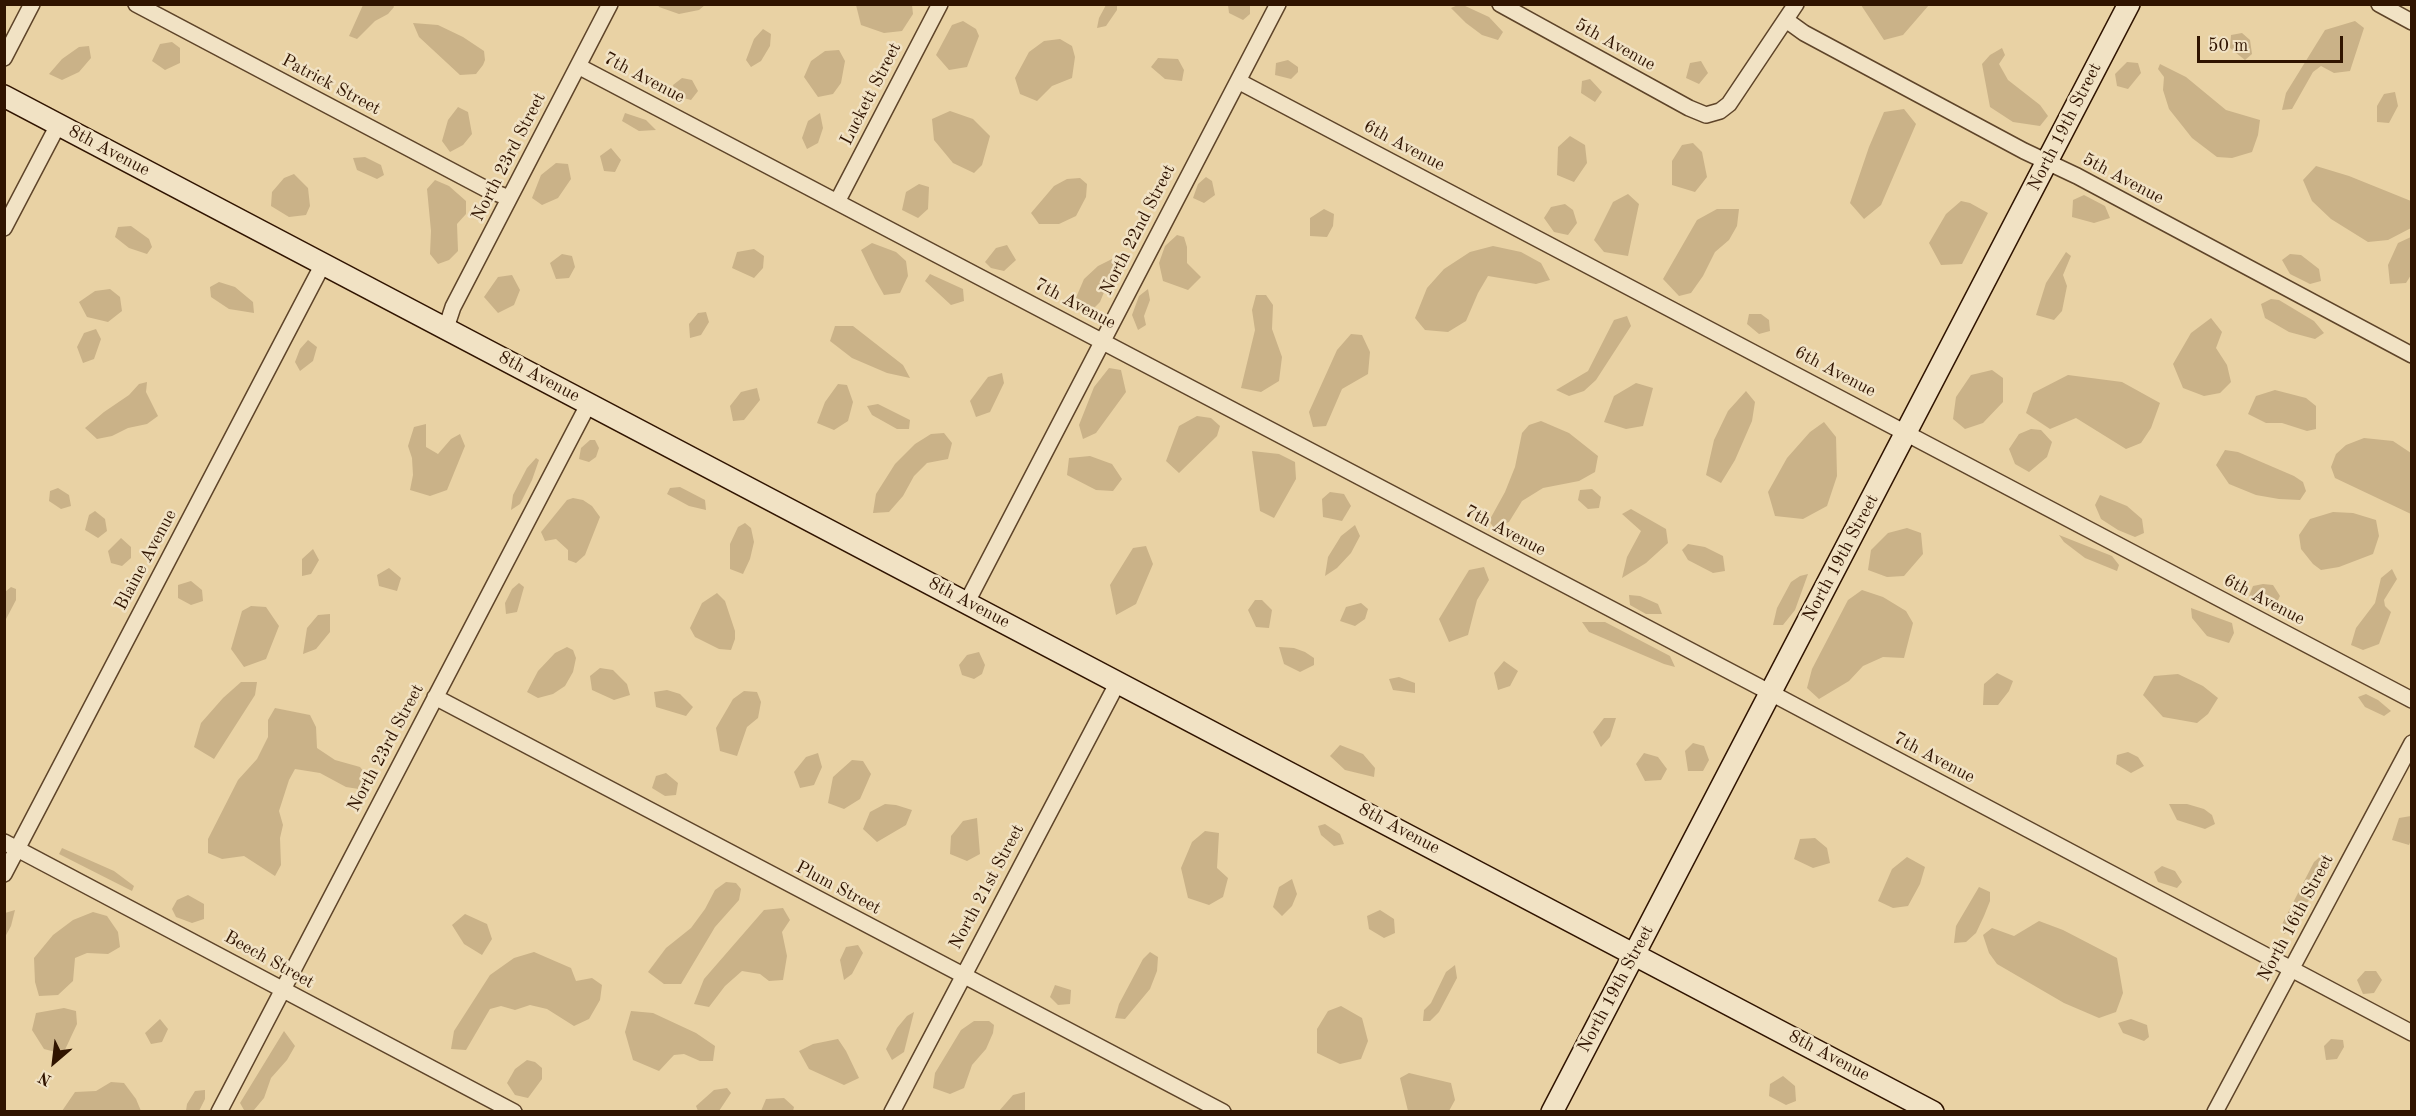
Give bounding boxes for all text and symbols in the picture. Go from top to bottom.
street label: 5th Avenue [1571,14,1659,76]
scale bar [2200,24,2346,62]
text: 50 m [2208,37,2248,55]
street label: Luckett Street [836,39,906,149]
street label: 7th Avenue [600,48,688,108]
street label: Patrick Street [278,50,384,120]
street label: North 19th Street [2023,59,2107,195]
street label: North 23rd Street [467,89,551,225]
street label: 6th Avenue [1360,116,1448,176]
street label: 8th Avenue [65,121,153,181]
street label: 5th Avenue [2079,149,2167,209]
street label: North 22nd Street [1096,161,1180,299]
street label: 7th Avenue [1031,274,1119,334]
street label: 6th Avenue [1791,342,1879,402]
street label: 8th Avenue [495,347,583,407]
street label: North 19th Street [1798,491,1884,625]
street label: 7th Avenue [1461,501,1549,561]
street label: Blaine Avenue [110,506,182,614]
street label: 6th Avenue [2220,570,2308,630]
street label: 8th Avenue [925,573,1013,633]
street label: North 23rd Street [343,680,429,816]
street label: 7th Avenue [1890,728,1978,788]
street label: 8th Avenue [1355,799,1443,859]
street label: North 21st Street [945,821,1029,953]
street label: North 16th Street [2253,851,2339,985]
street label: Plum Street [792,856,884,920]
street label: North 19th Street [1573,922,1659,1056]
street label: Beech Street [220,926,318,994]
street label: 8th Avenue [1785,1026,1873,1086]
north arrow [24,1032,84,1092]
text: N [36,1068,55,1088]

